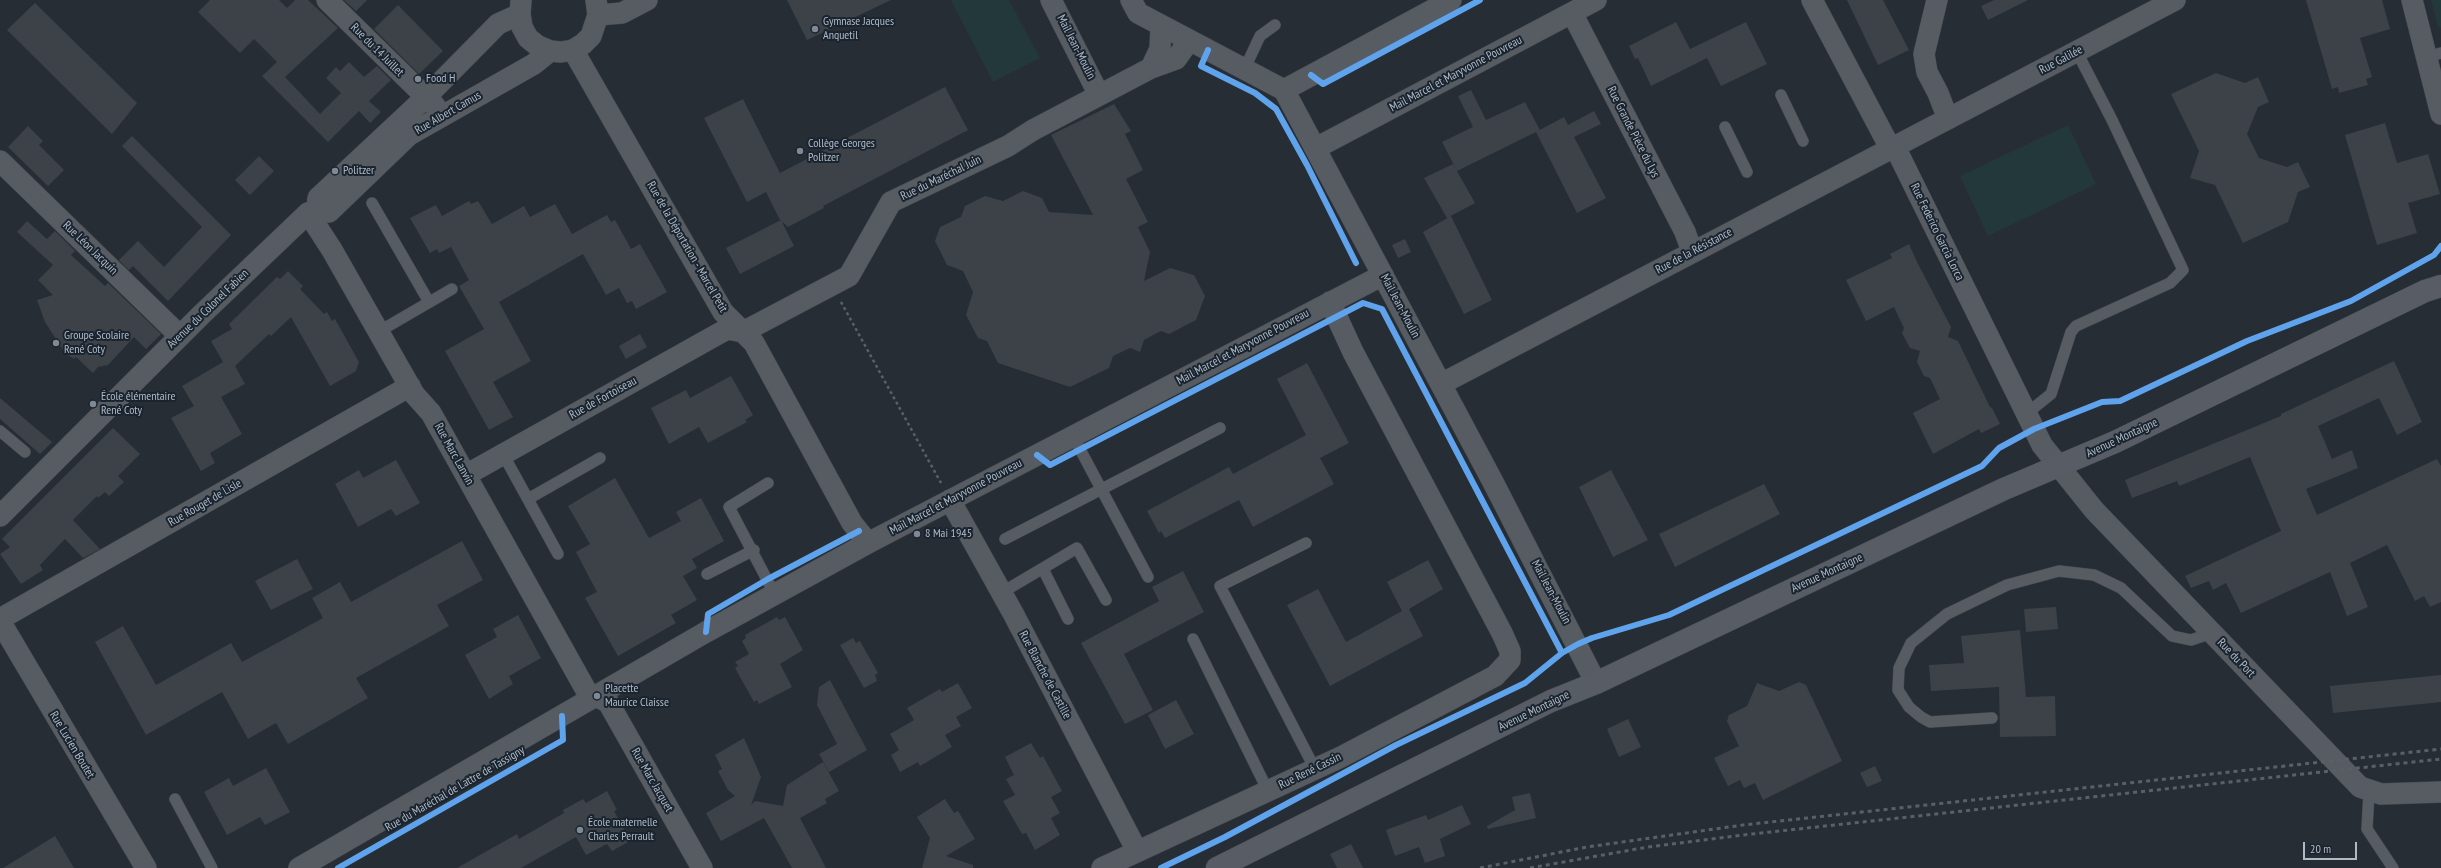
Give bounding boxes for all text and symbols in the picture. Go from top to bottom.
street label: Mail Jean-Moulin [1054,12,1098,82]
place label: Gymnase Jacques Anquetil [823,15,894,43]
street label: Rue du 14 Juillet [347,20,407,80]
marker: Gymnase Jacques Anquetil [810,24,820,34]
street label: Mail Marcel et Maryvonne Pouvreau [1387,33,1525,115]
street label: Rue Galilée [2037,43,2085,77]
place label: Food H [426,72,455,86]
marker: Food H [413,74,423,84]
street label: Rue Grande Pièce du Lys [1604,84,1662,180]
street label: Rue Albert Camus [412,88,484,138]
place label: Collège Georges Politzer [808,137,875,165]
marker: Collège Georges Politzer [795,146,805,156]
street label: Rue du Maréchal Juin [898,152,984,204]
place label: Politzer [343,164,374,178]
marker: Politzer [330,166,340,176]
street label: Rue de la Déportation - Marcel Petit [644,179,730,315]
street label: Rue Federico Garcia Lorca [1907,181,1967,283]
street label: Rue Léon Jacquin [60,218,120,278]
street label: Rue de la Résistance [1653,225,1735,277]
street label: Avenue du Colonel Fabien [164,266,252,352]
street label: Mail Jean-Moulin [1377,271,1423,341]
street label: Mail Marcel et Maryvonne Pouvreau [1174,306,1312,388]
place label: Groupe Scolaire René Coty [64,329,129,357]
marker: Groupe Scolaire René Coty [51,338,61,348]
street label: Rue de Fortoiseau [567,374,639,422]
place label: École élémentaire René Coty [101,390,175,418]
marker: École élémentaire René Coty [88,399,98,409]
street label: Avenue Montaigne [2084,415,2160,461]
street label: Rue Marc Lanvin [431,421,477,487]
street label: Mail Marcel et Maryvonne Pouvreau [887,456,1025,538]
street label: Rue Rouget de Lisle [166,476,244,530]
place label: 8 Mai 1945 [925,527,972,541]
marker: 8 Mai 1945 [912,529,922,539]
street label: Avenue Montaigne [1789,550,1865,596]
street label: Mail Jean-Moulin [1528,557,1574,627]
street label: Rue Blanche de Castille [1016,629,1074,721]
street label: Rue du Port [2214,636,2258,680]
place label: Placette Maurice Claisse [605,682,669,710]
street label: Avenue Montaigne [1496,688,1572,734]
marker: Placette Maurice Claisse [592,691,602,701]
street label: Rue Lucien Boutet [46,709,98,781]
street label: Rue du Maréchal de Lattre de Tassigny [383,743,527,835]
street label: Rue Marc Jacquet [628,745,676,815]
street label: Rue René Cassin [1276,750,1344,792]
place label: École maternelle Charles Perrault [588,816,658,844]
marker: École maternelle Charles Perrault [575,825,585,835]
scale bar [2305,834,2359,860]
text: 20 m [2310,841,2331,856]

